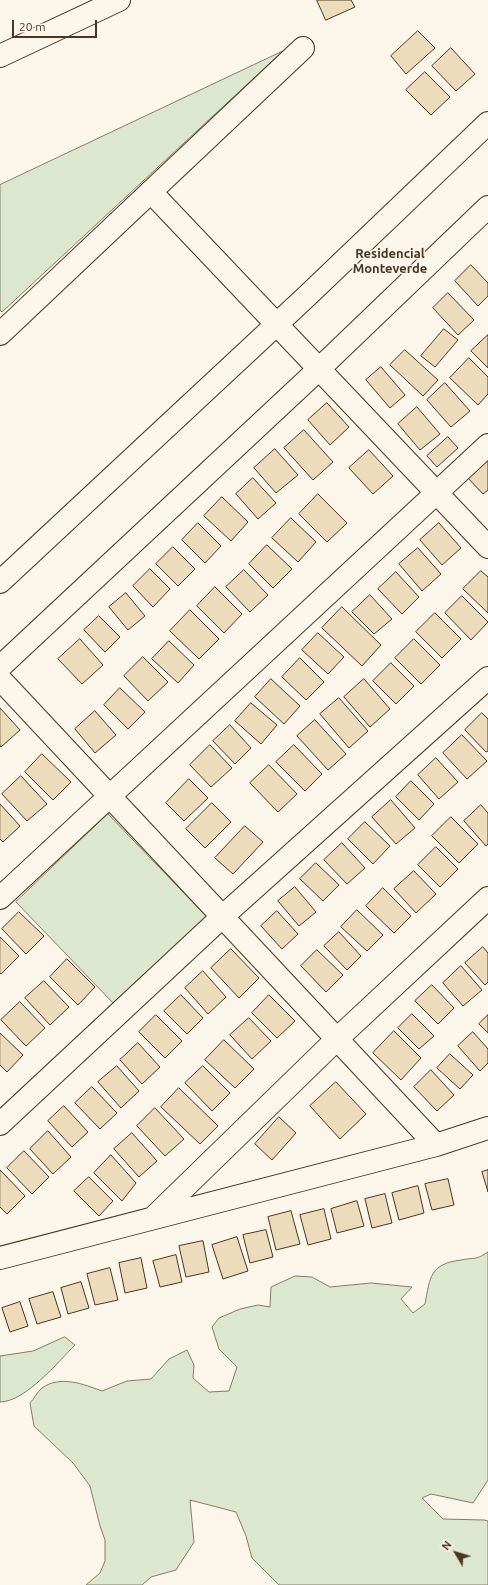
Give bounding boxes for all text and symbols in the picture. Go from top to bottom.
scale bar [14,12,99,38]
text: 20 m [19,20,46,33]
district label: Residencial Monteverde [353,246,427,277]
north arrow [436,1533,476,1573]
text: N [439,1539,454,1553]

